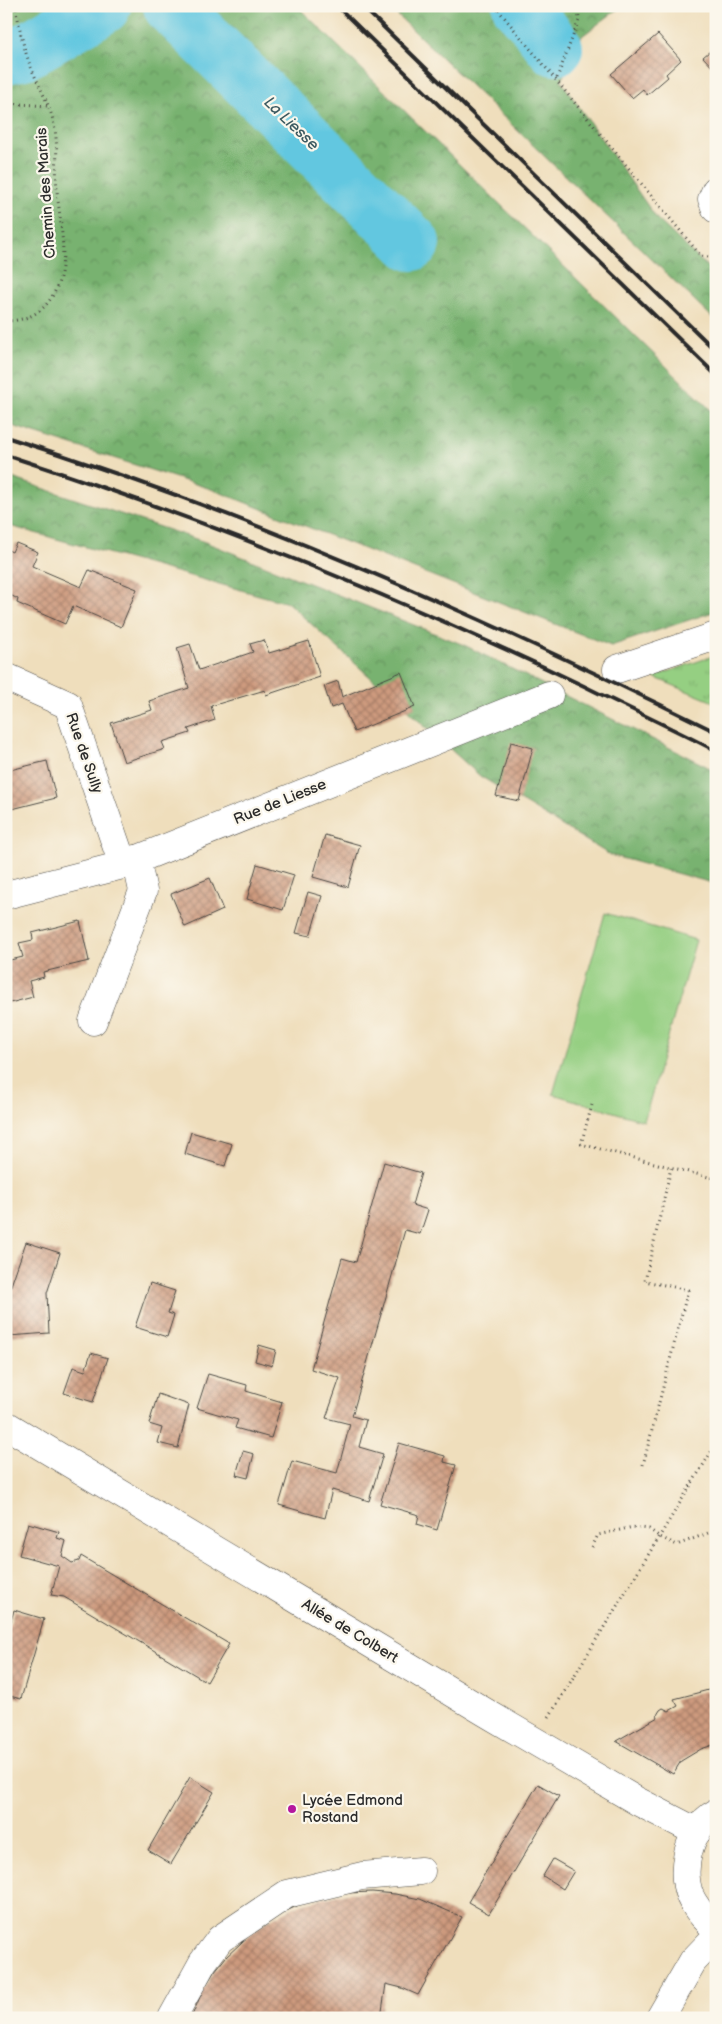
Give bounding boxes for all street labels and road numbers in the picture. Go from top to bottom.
street label: Chemin des Marais [32,126,60,259]
street label: Rue de Sully [61,710,107,796]
street label: Rue de Liesse [231,775,329,829]
street label: Allée de Colbert [298,1595,402,1667]

